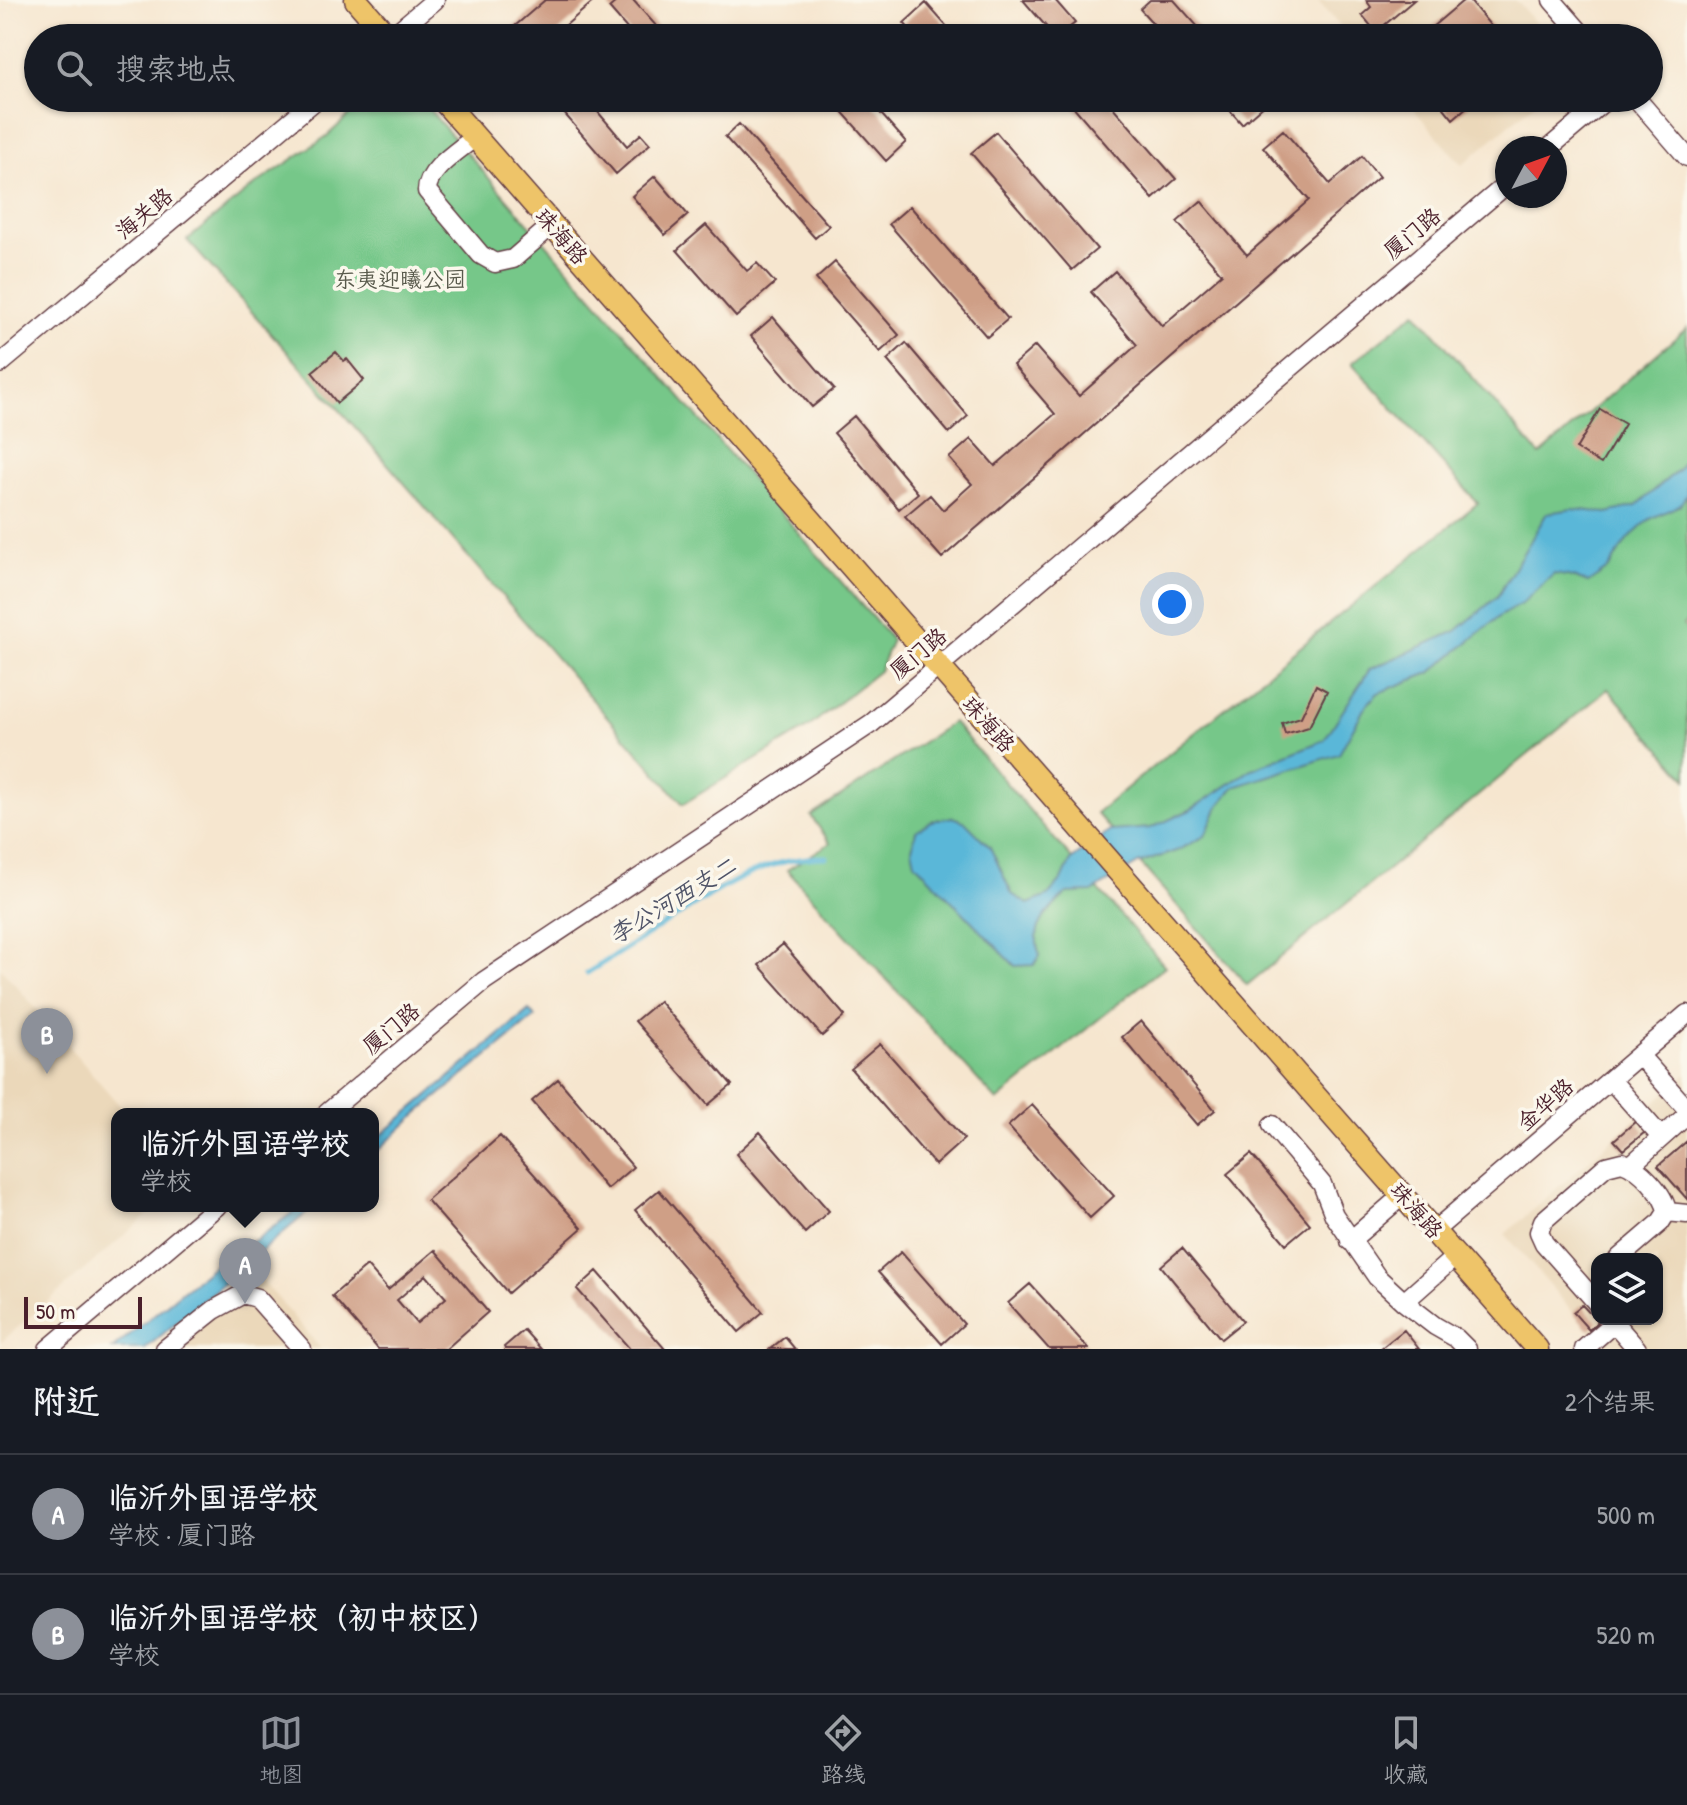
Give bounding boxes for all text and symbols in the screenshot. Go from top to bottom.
search box [24,24,1663,112]
icon: search [52,46,96,90]
text: 搜索地点 [116,48,236,88]
north arrow [1495,136,1567,208]
street label: 海关路 [109,180,179,246]
street label: 厦门路 [1377,200,1447,266]
street label: 珠海路 [529,201,595,271]
park label: 东夷迎曦公园 [334,264,466,294]
your location [1152,584,1192,624]
street label: 厦门路 [883,620,953,686]
street label: 珠海路 [956,689,1022,759]
water label: 李公河西支二 [602,849,742,951]
street label: 厦门路 [356,995,426,1061]
pin: B [21,1008,73,1074]
street label: 金华路 [1510,1071,1580,1137]
popup [111,1108,379,1212]
text: 临沂外国语学校 [140,1123,350,1163]
text: 学校 [140,1163,192,1198]
street label: 珠海路 [1384,1175,1450,1245]
pin: A [219,1238,271,1304]
map controls [1591,1253,1663,1325]
button: layers [1591,1253,1663,1325]
scale bar [24,1293,142,1329]
text: 50 m [36,1296,75,1326]
text: 附近 [32,1378,100,1424]
text: 2个结果 [1565,1384,1655,1419]
text: 临沂外国语学校 [108,1477,318,1517]
text: A [52,1497,64,1532]
text: 500 m [1597,1497,1655,1532]
text: 学校 · 厦门路 [108,1517,255,1552]
text: 临沂外国语学校（初中校区） [108,1597,498,1637]
text: B [51,1617,65,1652]
text: 520 m [1597,1617,1655,1652]
text: 学校 [108,1637,160,1672]
tab: 地图 [259,1711,303,1789]
tab: 路线 [821,1711,866,1789]
tab: 收藏 [1384,1711,1428,1789]

